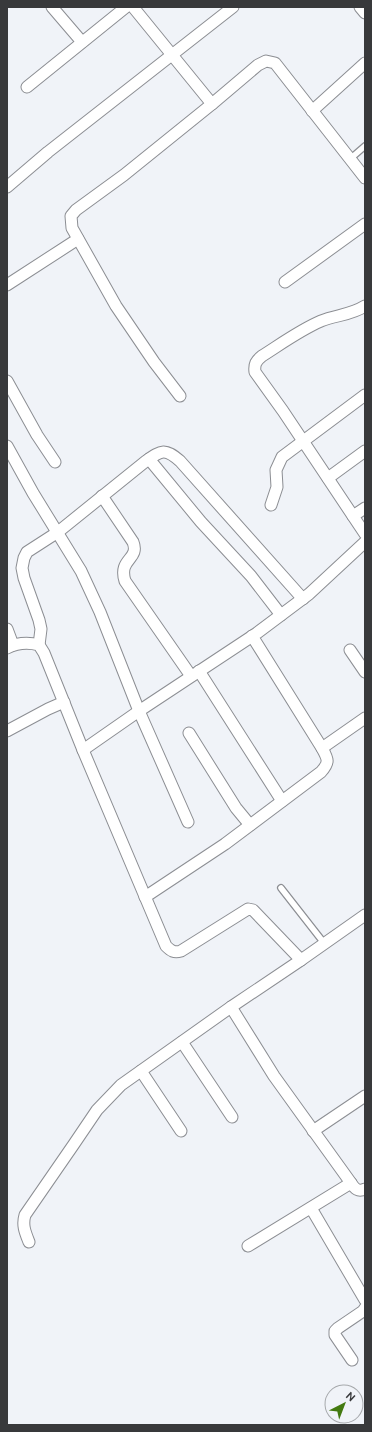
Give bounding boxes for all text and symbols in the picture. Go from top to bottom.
north arrow [324,1384,364,1424]
text: N [344,1389,358,1404]

